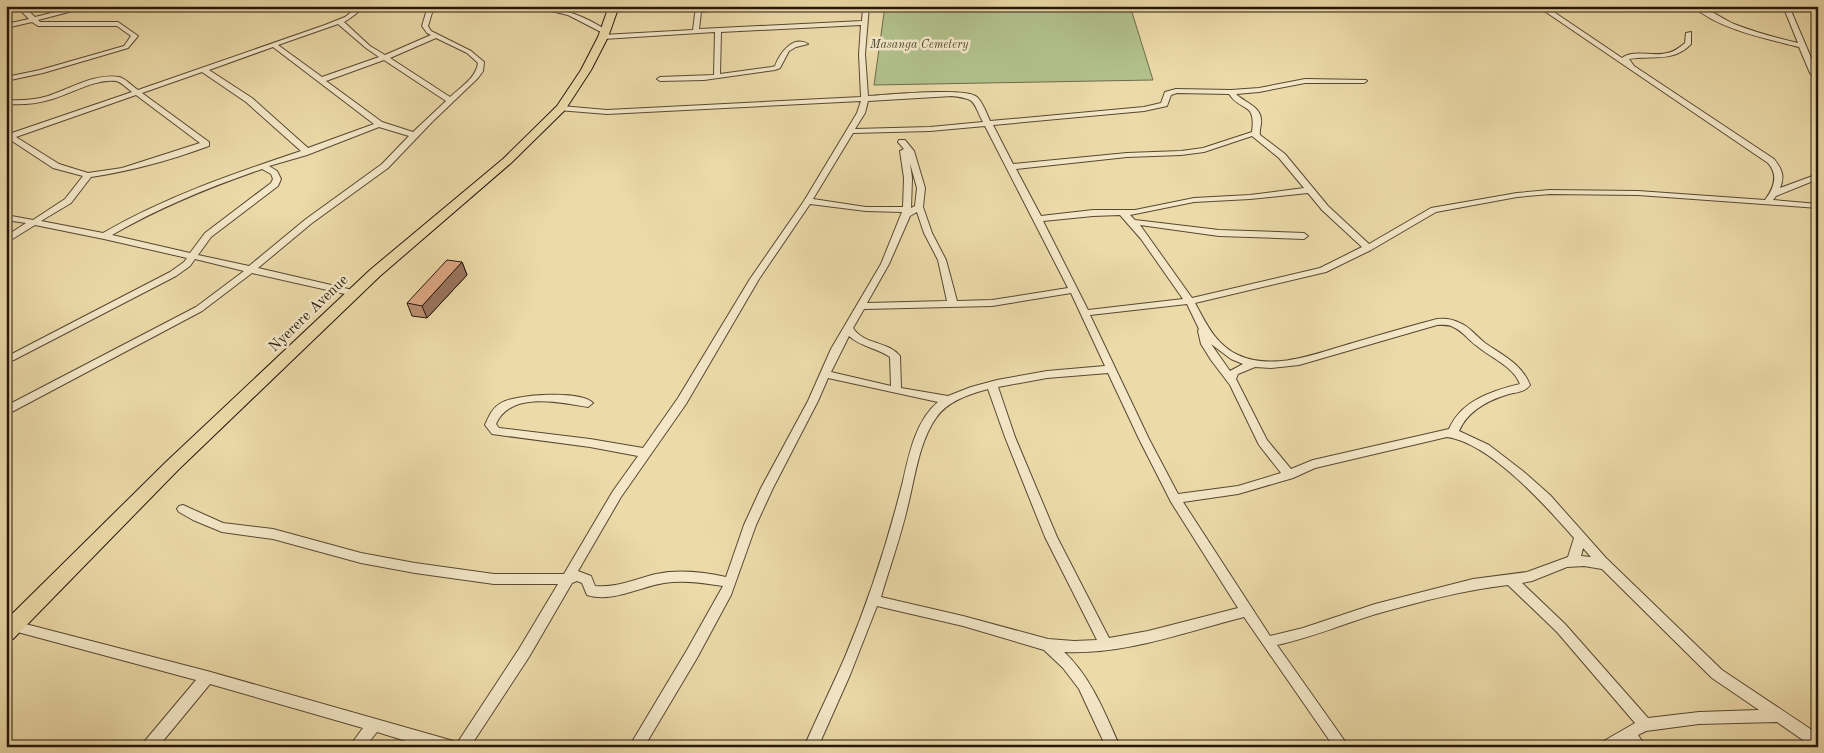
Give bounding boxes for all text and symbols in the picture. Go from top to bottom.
park label: Masanga Cemetery [869,39,969,51]
street label: Nyerere Avenue [267,273,352,355]

